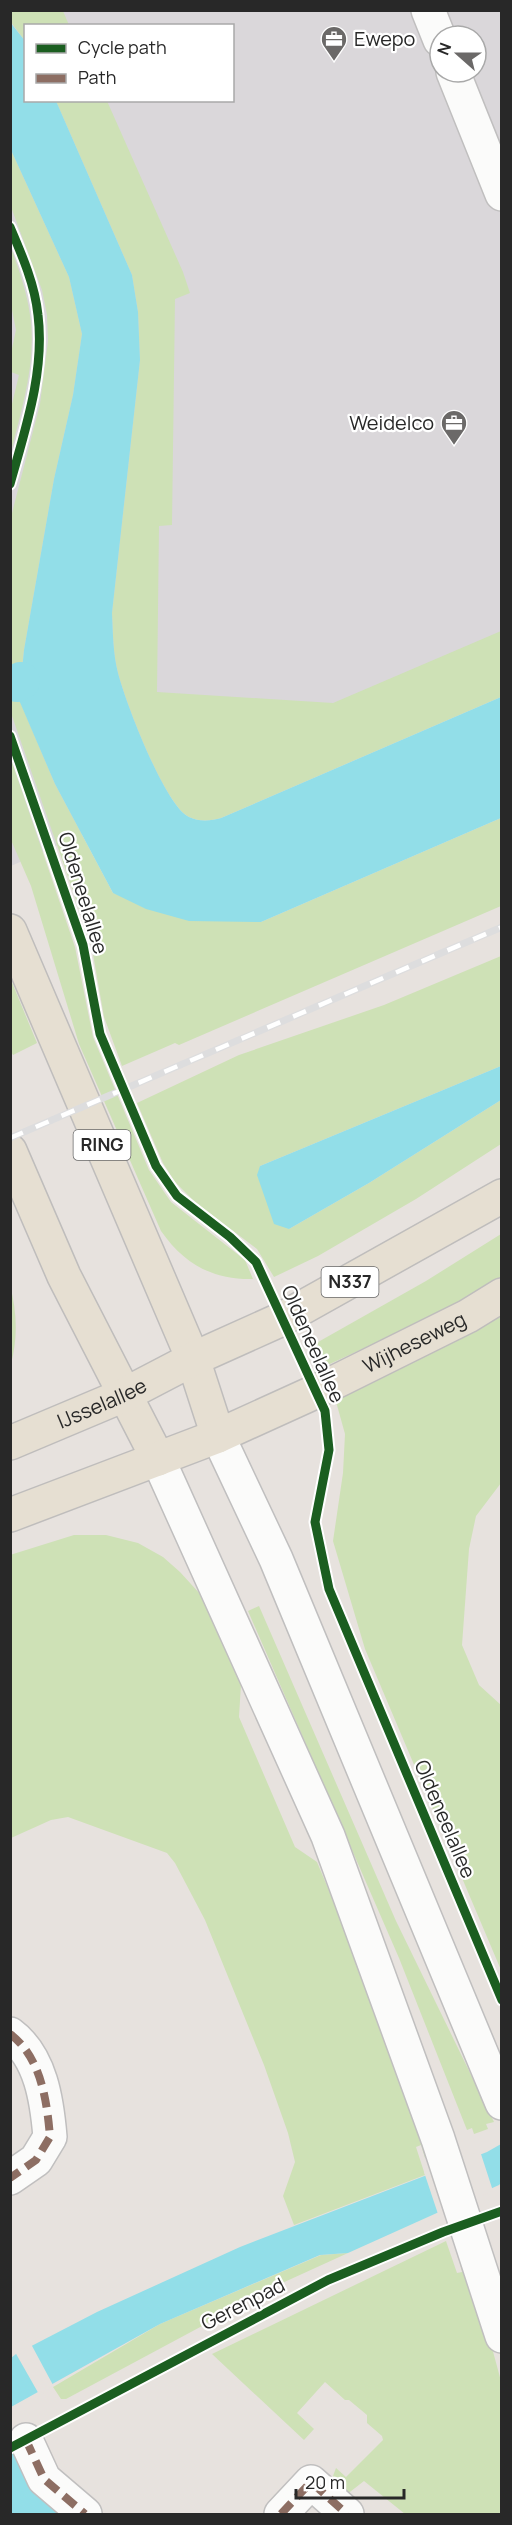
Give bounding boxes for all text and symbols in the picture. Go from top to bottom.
legend [24,24,234,102]
office icon: Ewepo [319,24,349,62]
north arrow [428,24,488,84]
place label: Ewepo [354,25,416,52]
text: Cycle path [78,35,167,59]
text: N [432,39,456,58]
text: Path [78,65,116,89]
office icon: Weidelco [439,408,469,446]
place label: Weidelco [349,409,434,436]
street label: Oldeneelallee [52,829,115,957]
road number: RING [74,1130,130,1160]
road number: N337 [322,1267,378,1297]
street label: Oldeneelallee [275,1281,351,1407]
street label: Wijheseweg [358,1305,470,1379]
street label: IJsselallee [53,1372,151,1435]
street label: Oldeneelallee [408,1756,483,1882]
street label: Gerenpad [196,2271,289,2336]
scale bar [296,2462,404,2500]
text: 20 m [305,2470,345,2494]

